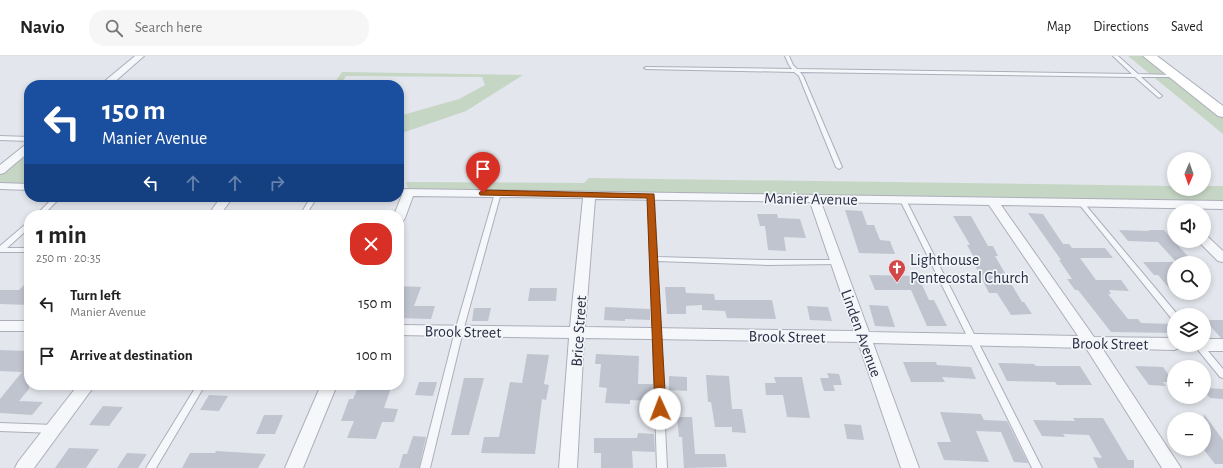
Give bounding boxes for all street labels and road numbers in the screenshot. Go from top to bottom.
street label: Manier Avenue [764,190,858,208]
street label: Linden Avenue [838,287,884,379]
street label: Brice Street [569,295,589,367]
street label: Brook Street [424,323,502,341]
street label: Brook Street [748,328,826,346]
street label: Brook Street [1071,335,1149,353]

